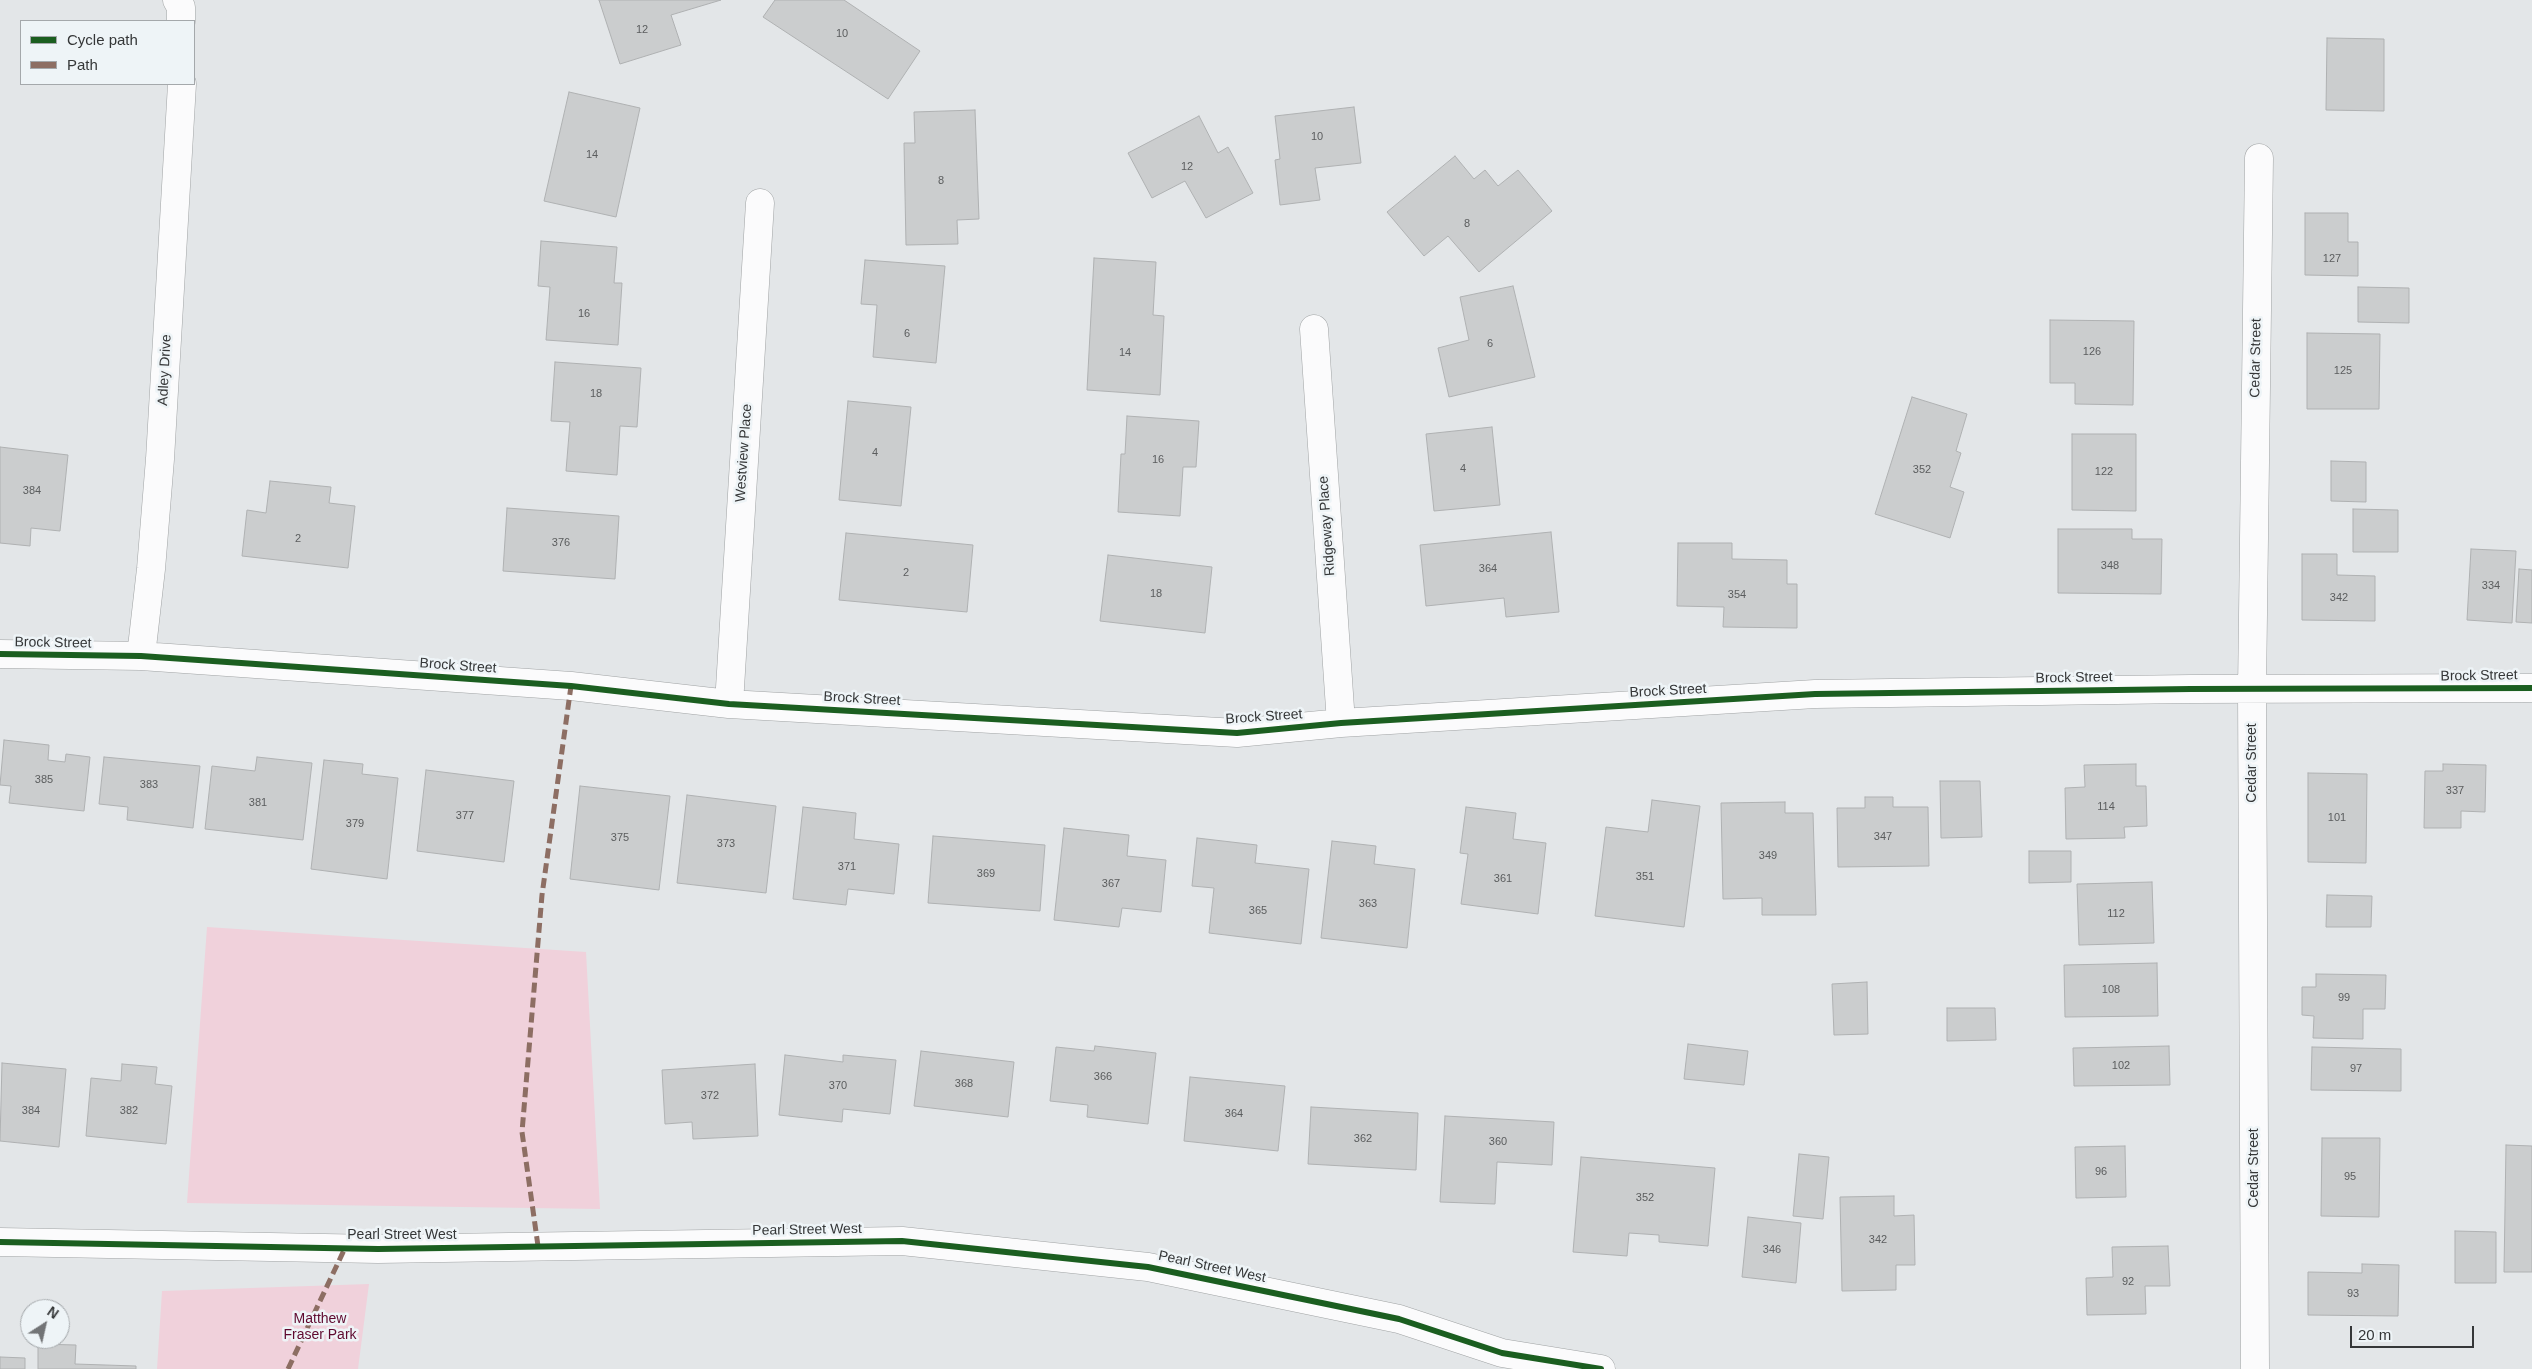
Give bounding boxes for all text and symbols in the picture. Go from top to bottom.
legend [20,20,195,85]
house number: 12 [636,23,648,37]
house number: 10 [836,27,848,41]
text: Cycle path [67,31,138,48]
text: Path [67,56,98,73]
house number: 10 [1311,130,1323,144]
house number: 14 [586,148,598,162]
house number: 12 [1181,160,1193,174]
house number: 8 [938,174,944,188]
house number: 8 [1464,217,1470,231]
house number: 127 [2323,252,2341,266]
house number: 16 [578,307,590,321]
street label: Cedar Street [2247,318,2265,398]
house number: 6 [904,327,910,341]
street label: Adley Drive [155,334,175,406]
house number: 6 [1487,337,1493,351]
house number: 126 [2083,345,2101,359]
house number: 14 [1119,346,1131,360]
house number: 125 [2334,364,2352,378]
house number: 18 [590,387,602,401]
street label: Westview Place [732,403,756,503]
house number: 4 [872,446,878,460]
house number: 16 [1152,453,1164,467]
house number: 4 [1460,462,1466,476]
house number: 352 [1913,463,1931,477]
house number: 122 [2095,465,2113,479]
street label: Ridgeway Place [1315,475,1339,577]
house number: 384 [23,484,41,498]
house number: 2 [295,532,301,546]
house number: 376 [552,536,570,550]
house number: 348 [2101,559,2119,573]
house number: 364 [1479,562,1497,576]
house number: 2 [903,566,909,580]
house number: 334 [2482,579,2500,593]
house number: 18 [1150,587,1162,601]
house number: 354 [1728,588,1746,602]
house number: 342 [2330,591,2348,605]
street label: Brock Street [14,634,92,652]
street label: Brock Street [419,655,497,677]
street label: Brock Street [2440,667,2518,685]
street label: Brock Street [2035,669,2113,687]
street label: Brock Street [1629,681,1707,701]
street label: Brock Street [823,689,901,709]
street label: Brock Street [1225,706,1303,728]
street label: Cedar Street [2244,723,2260,803]
house number: 385 [35,773,53,787]
house number: 383 [140,778,158,792]
house number: 337 [2446,784,2464,798]
house number: 381 [249,796,267,810]
house number: 114 [2097,800,2115,814]
house number: 377 [456,809,474,823]
house number: 101 [2328,811,2346,825]
house number: 379 [346,817,364,831]
house number: 347 [1874,830,1892,844]
house number: 375 [611,831,629,845]
house number: 373 [717,837,735,851]
house number: 349 [1759,849,1777,863]
house number: 371 [838,860,856,874]
house number: 369 [977,867,995,881]
house number: 351 [1636,870,1654,884]
house number: 361 [1494,872,1512,886]
house number: 367 [1102,877,1120,891]
house number: 363 [1359,897,1377,911]
house number: 365 [1249,904,1267,918]
house number: 112 [2107,907,2125,921]
house number: 108 [2102,983,2120,997]
house number: 99 [2338,991,2350,1005]
house number: 102 [2112,1059,2130,1073]
house number: 97 [2350,1062,2362,1076]
house number: 366 [1094,1070,1112,1084]
house number: 368 [955,1077,973,1091]
house number: 370 [829,1079,847,1093]
house number: 372 [701,1089,719,1103]
house number: 384 [22,1104,40,1118]
house number: 382 [120,1104,138,1118]
house number: 364 [1225,1107,1243,1121]
street label: Cedar Street [2246,1128,2262,1208]
house number: 362 [1354,1132,1372,1146]
house number: 360 [1489,1135,1507,1149]
house number: 96 [2095,1165,2107,1179]
house number: 95 [2344,1170,2356,1184]
house number: 352 [1636,1191,1654,1205]
street label: Pearl Street West [752,1221,862,1239]
street label: Pearl Street West [347,1227,457,1243]
house number: 342 [1869,1233,1887,1247]
house number: 346 [1763,1243,1781,1257]
street label: Pearl Street West [1157,1247,1267,1287]
house number: 92 [2122,1275,2134,1289]
house number: 93 [2347,1287,2359,1301]
north arrow [20,1299,70,1349]
text: N [44,1303,62,1322]
park label: Matthew Fraser Park [283,1311,357,1344]
scale bar [2352,1316,2476,1348]
text: 20 m [2358,1326,2391,1343]

